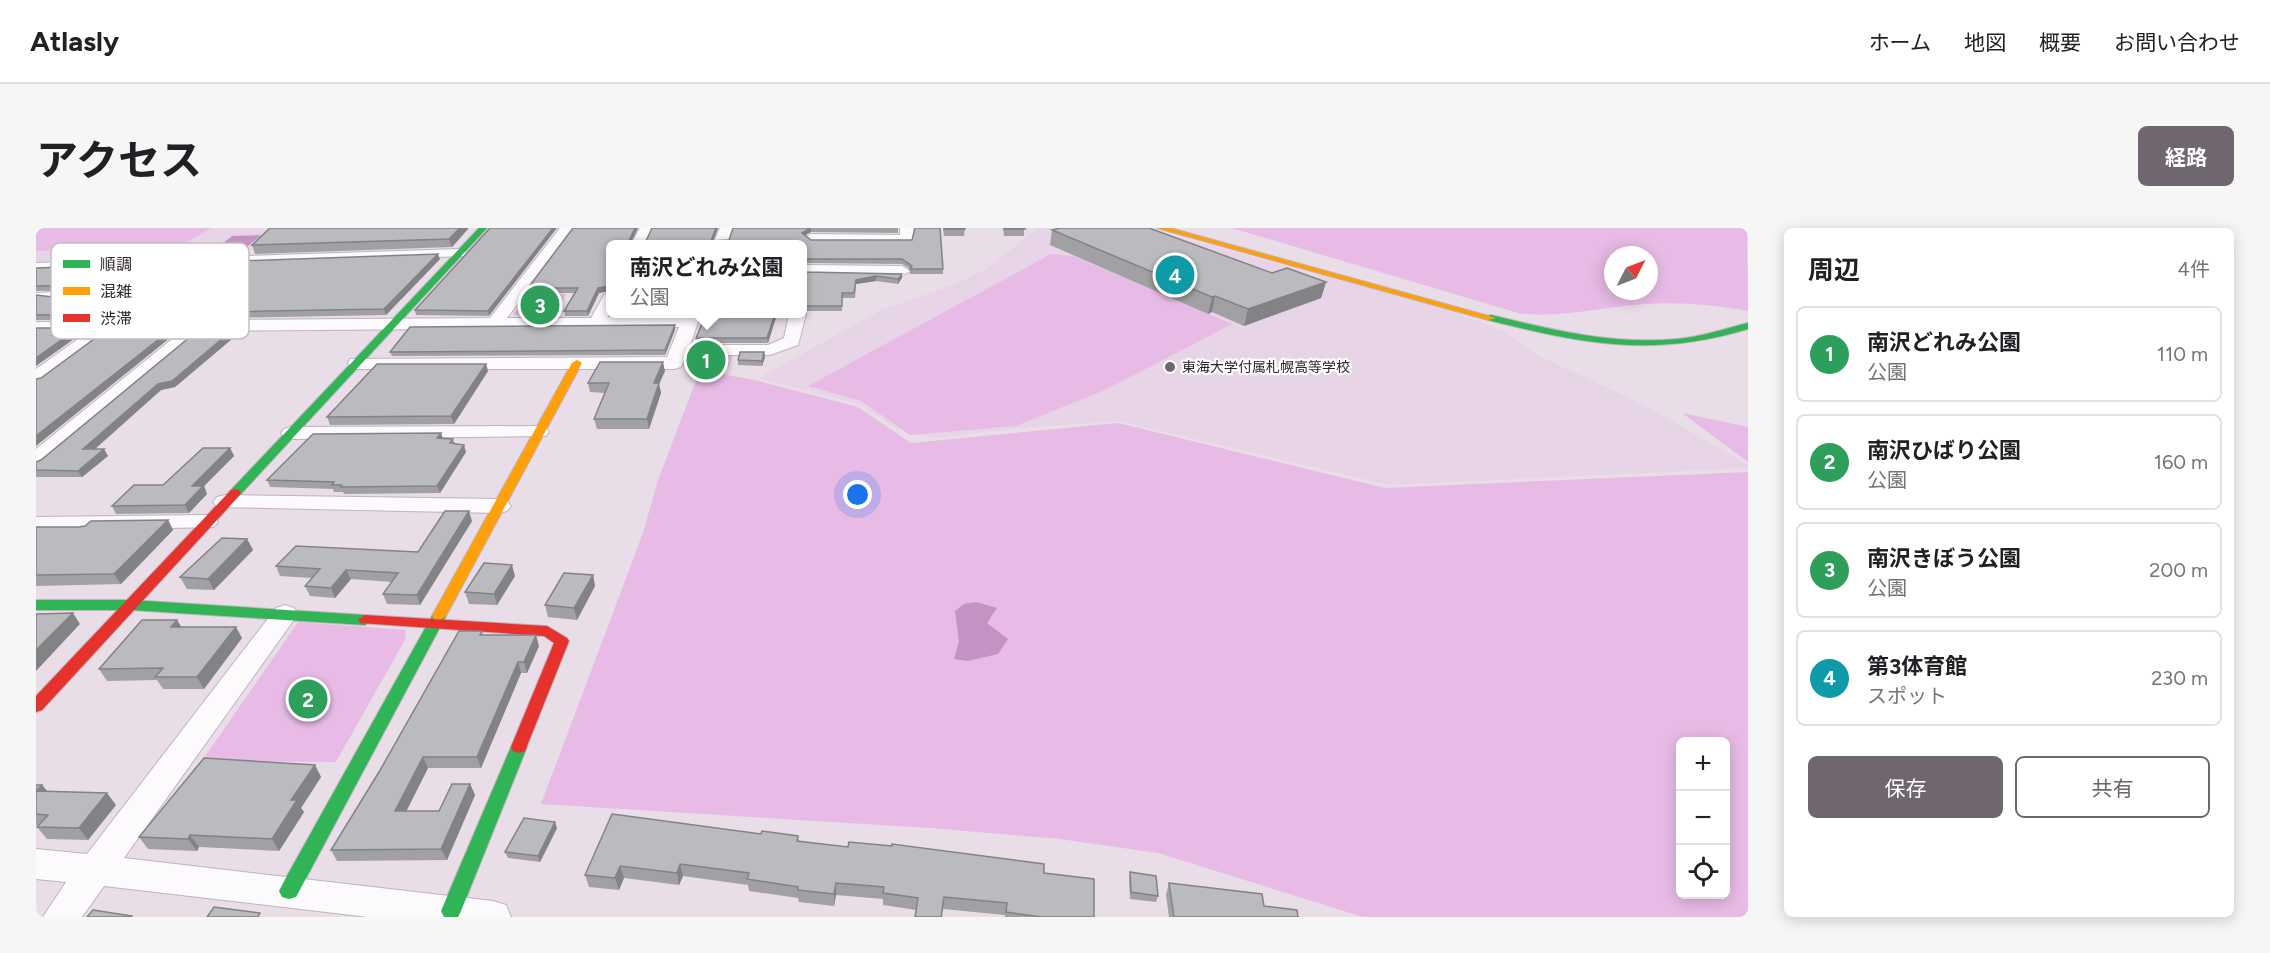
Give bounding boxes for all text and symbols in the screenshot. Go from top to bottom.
text: Atlasly [30,24,119,58]
text: ホーム [1869,30,1931,55]
text: 地図 [1964,30,2006,55]
text: 概要 [2039,30,2081,55]
text: お問い合わせ [2114,30,2240,55]
button: 経路 [2138,126,2234,186]
text: アクセス [36,135,202,186]
popup [606,240,807,318]
legend [51,243,249,339]
north arrow [1604,246,1658,300]
pin: 4 [1156,252,1194,298]
text: 南沢どれみ公園 [629,254,784,281]
text: 周辺 [1808,254,1860,286]
text: 順調 [100,255,132,274]
text: 4件 [2178,257,2210,281]
text: 混雑 [100,282,132,301]
pin: 3 [520,282,560,328]
text: 公園 [629,285,669,309]
text: 渋滞 [100,309,132,328]
text: 南沢どれみ公園 [1867,329,2021,356]
pin: 1 [686,338,726,382]
text: 1 [1825,342,1834,366]
text: 110 m [2157,342,2208,366]
place label: 東海大学付属札幌高等学校 [1182,359,1350,376]
marker: 東海大学付属札幌高等学校 [1163,360,1177,374]
text: 公園 [1867,360,1907,384]
text: 南沢ひばり公園 [1867,437,2021,464]
text: 2 [1824,450,1835,474]
text: 160 m [2154,450,2208,474]
text: 公園 [1867,468,1907,492]
your location [843,480,872,509]
text: 南沢きぼう公園 [1867,545,2021,572]
text: 3 [1824,558,1835,582]
text: 200 m [2149,558,2208,582]
text: 公園 [1867,576,1907,600]
text: 第3体育館 [1867,653,1967,680]
text: 4 [1823,666,1836,690]
text: 230 m [2151,666,2208,690]
pin: 2 [288,676,328,722]
text: スポット [1867,684,1947,708]
map controls [1676,737,1730,899]
button: + [1676,737,1730,791]
button: 保存 [1808,756,2003,818]
button: 共有 [2015,756,2210,818]
button: − [1676,791,1730,845]
button: locate [1676,845,1730,899]

